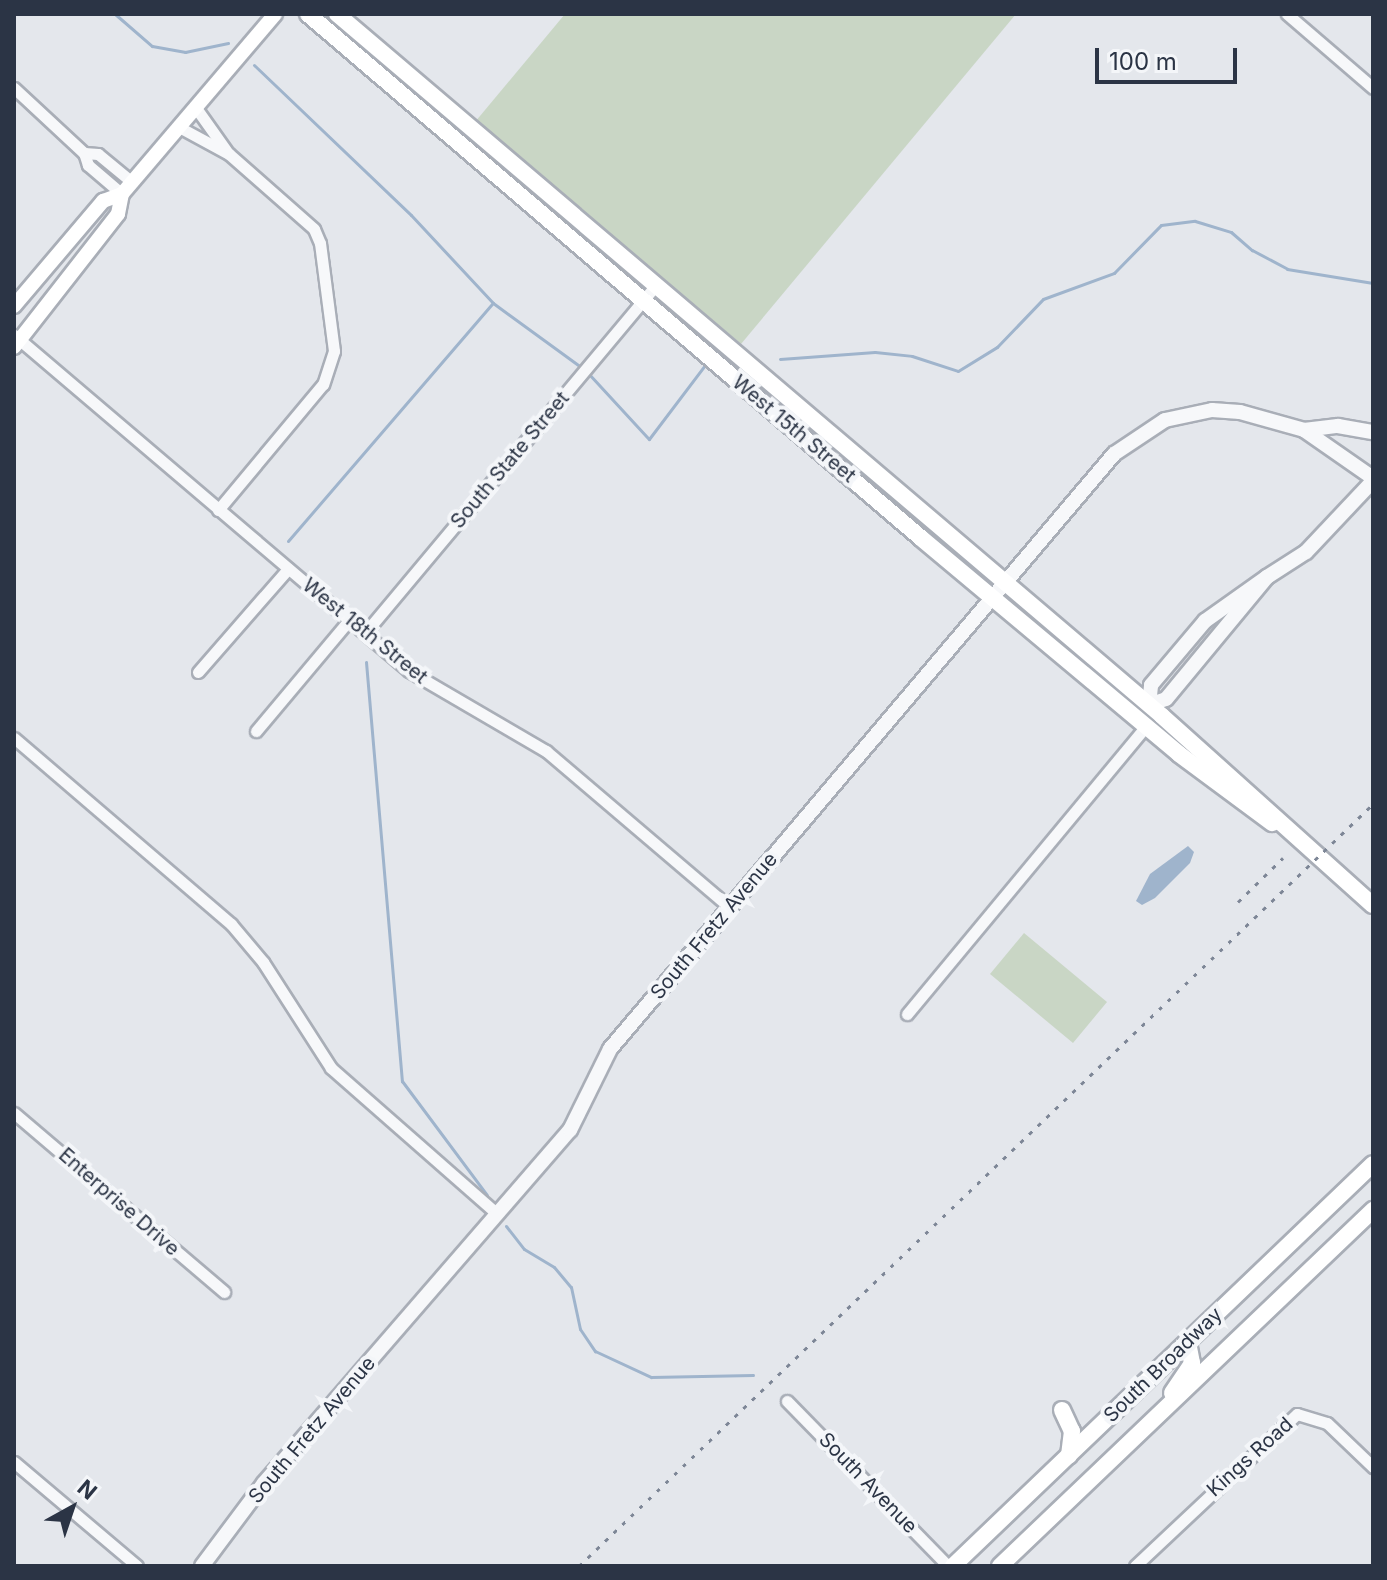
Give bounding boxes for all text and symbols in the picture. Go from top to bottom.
scale bar [1099,32,1241,82]
text: 100 m [1109,47,1177,76]
street label: West 15th Street [727,370,861,488]
street label: South State Street [446,387,574,533]
street label: West 18th Street [298,573,432,689]
street label: South Fretz Avenue [646,848,782,1004]
street label: Enterprise Drive [54,1143,184,1261]
street label: South Broadway [1099,1302,1227,1428]
street label: South Fretz Avenue [244,1352,380,1508]
street label: Kings Road [1202,1412,1298,1502]
street label: South Avenue [814,1428,922,1538]
north arrow [32,1468,112,1548]
text: N [73,1474,102,1505]

